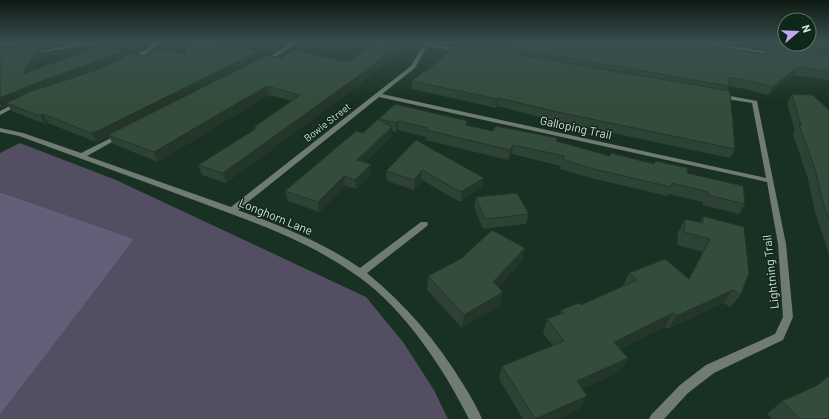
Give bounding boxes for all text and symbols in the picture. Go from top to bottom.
north arrow [777,12,817,52]
text: N [800,23,814,34]
street label: Bowie Street [301,100,353,144]
street label: Galloping Trail [539,113,613,141]
street label: Longhorn Lane [237,195,315,237]
street label: Lightning Trail [759,234,781,310]

